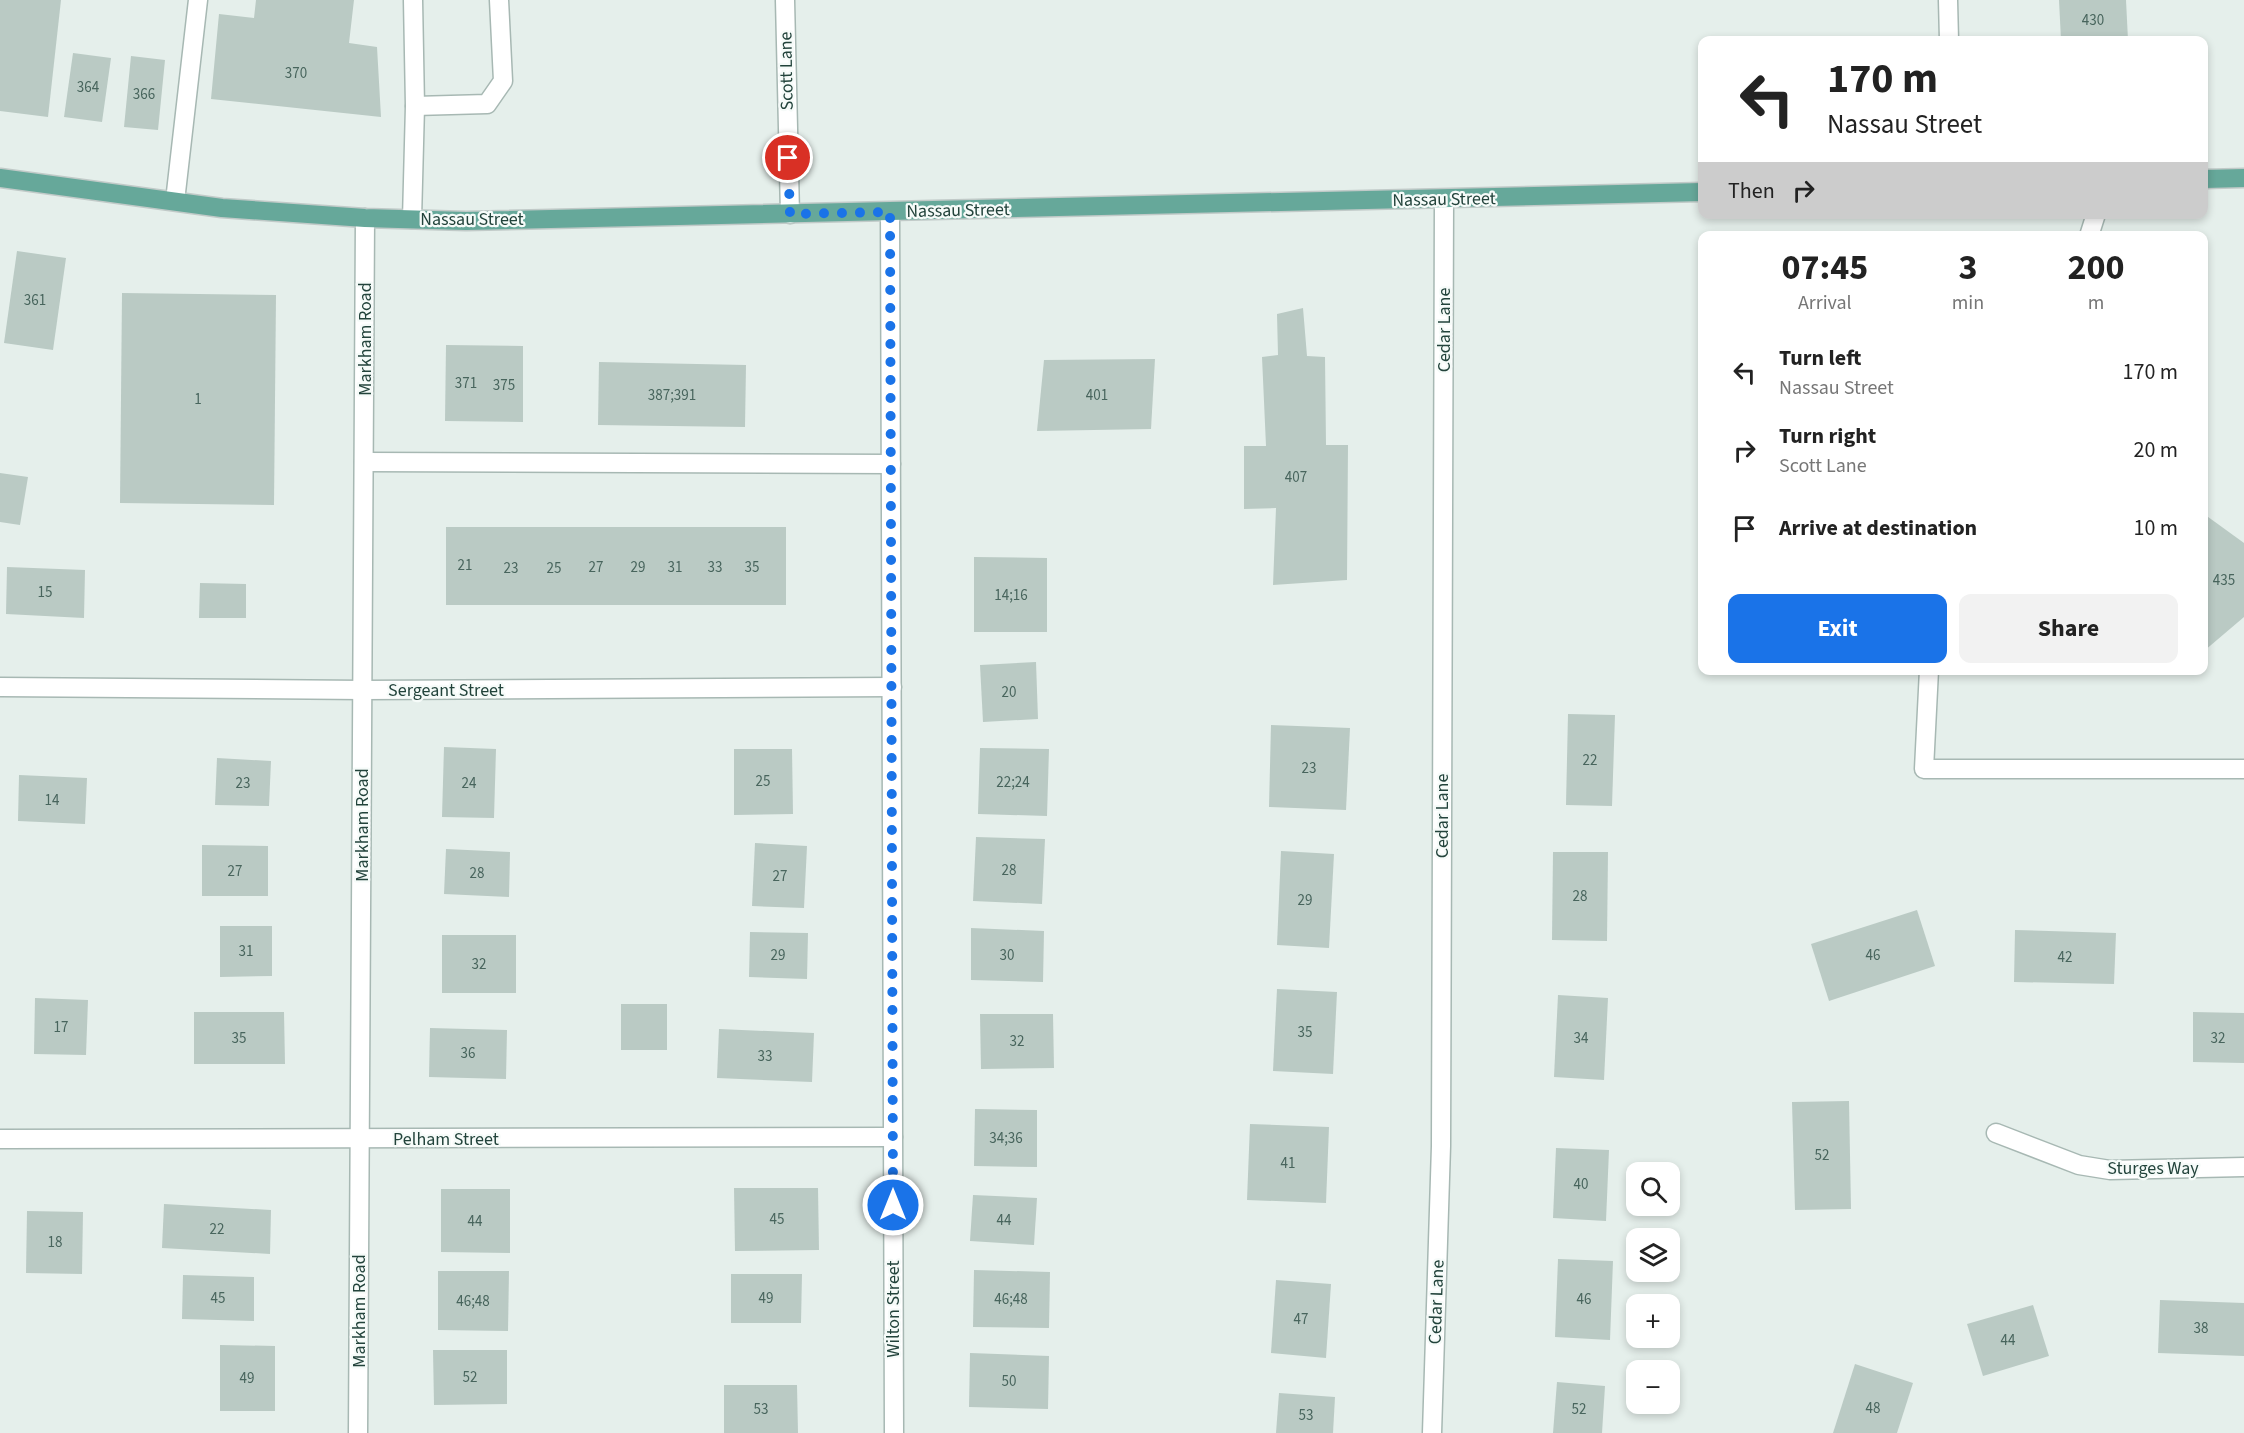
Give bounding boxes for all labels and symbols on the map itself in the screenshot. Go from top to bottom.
house number: 430 [2082,10,2104,31]
street label: Scott Lane [773,31,800,111]
house number: 370 [285,63,307,84]
house number: 364 [77,77,100,98]
house number: 366 [133,84,155,105]
pin [762,132,813,183]
street label: Nassau Street [1392,186,1496,213]
street label: Nassau Street [906,197,1010,224]
street label: Nassau Street [420,207,524,232]
street label: Markham Road [353,282,378,396]
street label: Cedar Lane [1432,288,1457,372]
house number: 361 [24,290,46,311]
house number: 371 [455,373,477,394]
house number: 375 [493,375,515,396]
house number: 387;391 [648,385,696,406]
house number: 401 [1086,385,1108,406]
house number: 1 [194,389,202,410]
house number: 407 [1285,467,1307,488]
house number: 21 [458,555,472,576]
house number: 27 [589,557,603,578]
house number: 29 [631,557,645,578]
house number: 31 [668,557,682,578]
house number: 33 [708,557,722,578]
house number: 35 [745,557,759,578]
house number: 23 [504,558,518,579]
house number: 25 [547,558,561,579]
house number: 435 [2213,570,2235,591]
house number: 15 [38,582,52,603]
house number: 14;16 [994,585,1028,606]
street label: Sergeant Street [388,678,504,703]
house number: 20 [1002,682,1016,703]
house number: 22 [1583,750,1597,771]
house number: 23 [1302,758,1316,779]
street label: Markham Road [350,768,375,882]
house number: 25 [756,771,770,792]
house number: 22;24 [996,772,1030,793]
house number: 23 [236,773,250,794]
house number: 24 [462,773,477,794]
street label: Cedar Lane [1430,774,1455,858]
house number: 14 [45,790,60,811]
house number: 28 [1002,860,1016,881]
house number: 27 [228,861,242,882]
house number: 28 [470,863,484,884]
house number: 27 [773,866,787,887]
house number: 28 [1573,886,1587,907]
house number: 29 [1298,890,1312,911]
house number: 31 [239,941,253,962]
house number: 29 [771,945,785,966]
house number: 30 [1000,945,1014,966]
house number: 46 [1866,945,1880,966]
house number: 42 [2058,947,2072,968]
house number: 32 [472,954,486,975]
house number: 17 [54,1017,68,1038]
house number: 35 [1298,1022,1312,1043]
house number: 35 [232,1028,246,1049]
house number: 34 [1574,1028,1589,1049]
house number: 32 [2211,1028,2225,1049]
house number: 32 [1010,1031,1024,1052]
house number: 36 [461,1043,475,1064]
house number: 33 [758,1046,772,1067]
street label: Pelham Street [393,1127,499,1152]
house number: 34;36 [989,1128,1023,1149]
house number: 52 [1815,1145,1829,1166]
house number: 41 [1281,1153,1295,1174]
street label: Sturges Way [2107,1156,2199,1181]
position arrow [861,1173,925,1237]
house number: 40 [1574,1174,1588,1195]
house number: 45 [770,1209,784,1230]
house number: 44 [997,1210,1012,1231]
house number: 44 [468,1211,483,1232]
house number: 22 [210,1219,224,1240]
house number: 18 [48,1232,62,1253]
street label: Markham Road [347,1254,372,1368]
street label: Cedar Lane [1423,1259,1450,1345]
street label: Wilton Street [881,1260,906,1358]
house number: 45 [211,1288,225,1309]
house number: 49 [759,1288,773,1309]
house number: 46;48 [994,1289,1028,1310]
house number: 46 [1577,1289,1591,1310]
house number: 46;48 [456,1291,490,1312]
house number: 47 [1294,1309,1308,1330]
house number: 38 [2194,1318,2208,1339]
house number: 44 [2001,1330,2016,1351]
house number: 52 [463,1367,477,1388]
house number: 49 [240,1368,254,1389]
house number: 50 [1002,1371,1016,1392]
house number: 48 [1866,1398,1880,1419]
house number: 53 [754,1399,768,1420]
house number: 52 [1572,1399,1586,1420]
house number: 53 [1299,1405,1313,1426]

